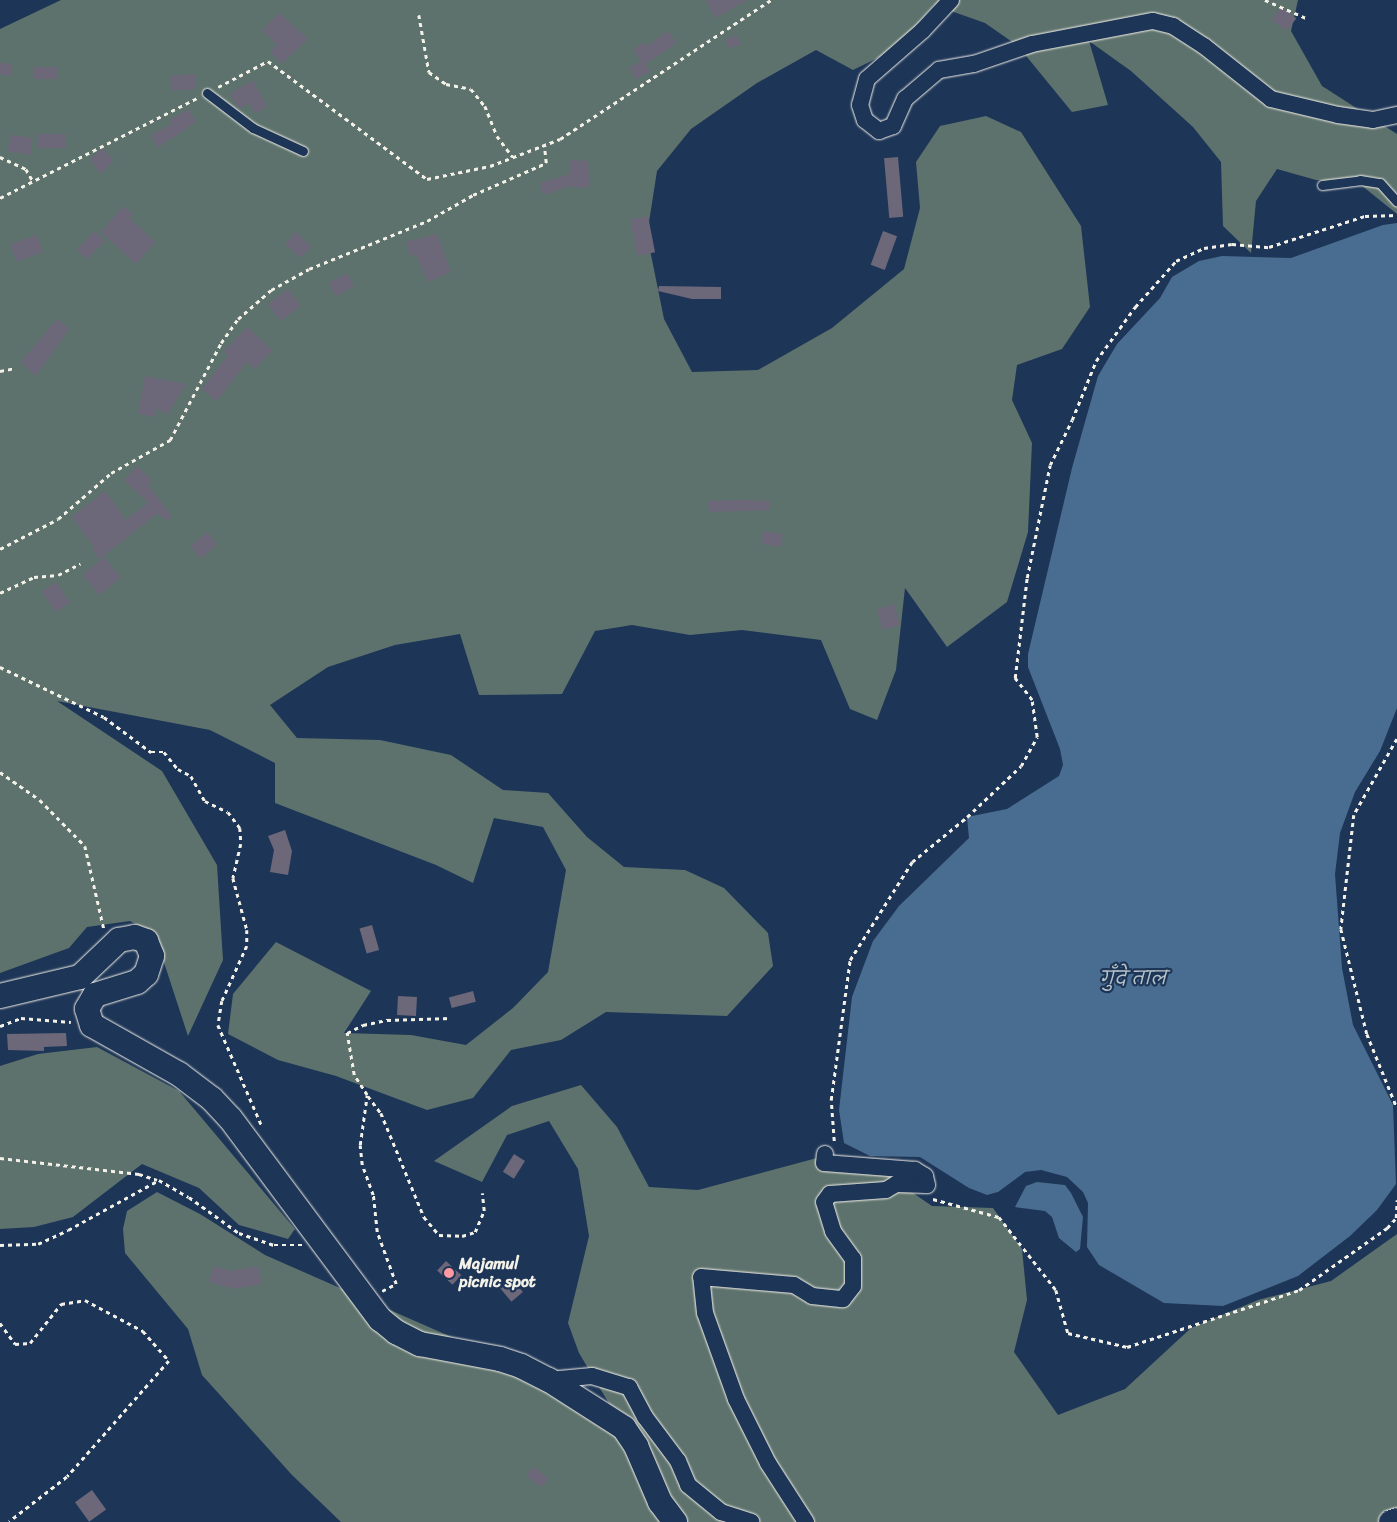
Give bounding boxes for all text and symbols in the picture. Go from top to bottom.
water label: गुँदे ताल [1100,967,1166,989]
place label: Majamul picnic spot [459,1254,535,1292]
marker: Majamul picnic spot [443,1267,455,1279]

